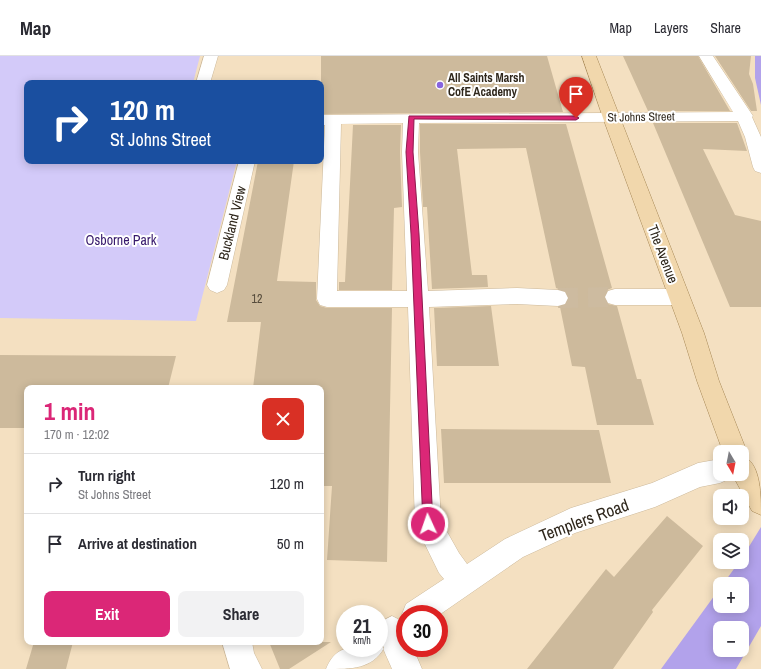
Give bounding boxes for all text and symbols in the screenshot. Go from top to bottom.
text: Map [20,15,51,41]
text: Map [610,19,632,37]
text: Layers [654,19,688,37]
text: Share [710,19,741,37]
place label: All Saints Marsh CofE Academy [448,70,525,100]
pin [559,77,593,118]
marker: All Saints Marsh CofE Academy [435,80,445,90]
icon: arrive [565,83,587,105]
text: 120 m [110,91,175,129]
icon: right [44,96,96,148]
street label: St Johns Street [607,108,675,126]
text: St Johns Street [110,127,211,152]
street label: Buckland View [214,183,250,262]
street label: The Avenue [644,222,682,286]
park label: Osborne Park [86,231,157,249]
house number: 12 [252,291,262,307]
text: 1 min [44,395,95,427]
button: close [262,398,304,440]
text: 170 m · 12:02 [44,426,109,443]
north arrow [713,445,749,481]
map controls [713,445,749,657]
text: Turn right [78,465,135,486]
icon: right [44,473,66,495]
text: 120 m [270,473,304,494]
text: St Johns Street [78,486,151,503]
button: sound [713,489,749,525]
street label: Templers Road [536,493,632,546]
position arrow [407,503,449,545]
icon: arrive [44,533,66,555]
text: Arrive at destination [78,533,197,554]
text: 50 m [277,533,304,554]
button: layers [713,533,749,569]
button: + [713,577,749,613]
button: Exit [44,591,170,637]
button: Share [178,591,304,637]
speed limit sign: 30 [396,605,448,657]
text: 21 [353,612,371,639]
button: − [713,621,749,657]
text: km/h [353,634,371,647]

